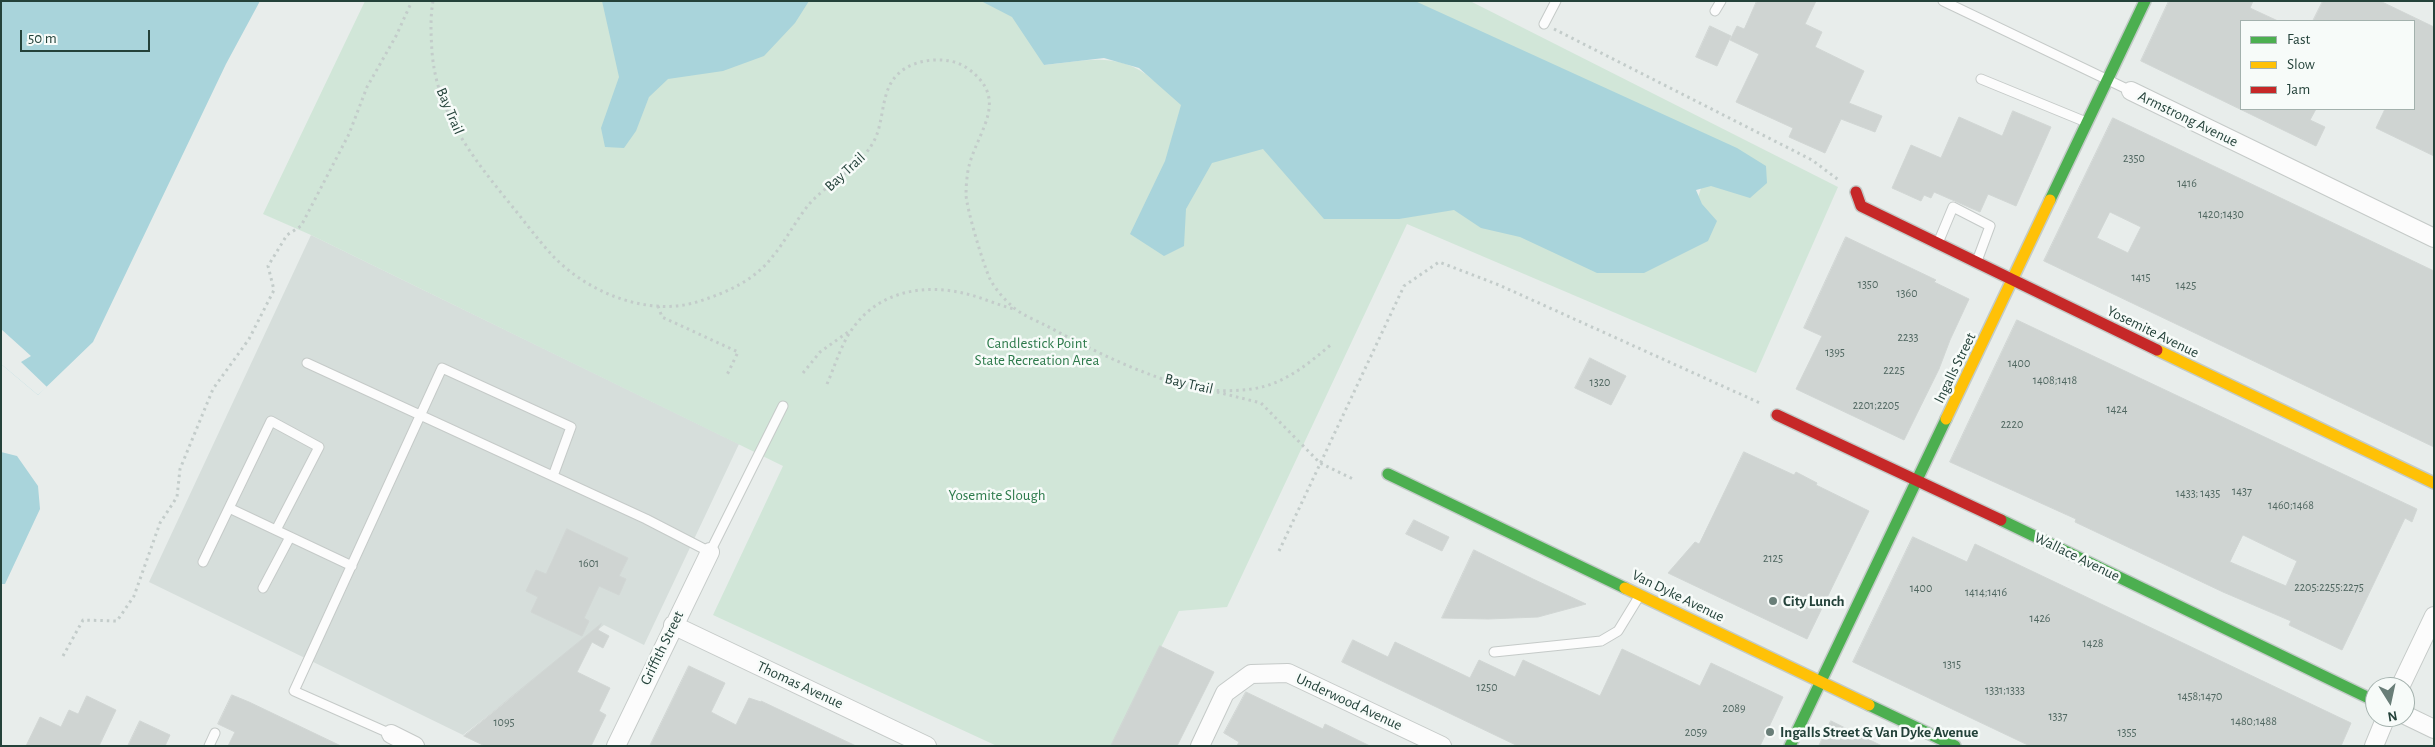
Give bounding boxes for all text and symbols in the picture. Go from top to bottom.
scale bar [22,20,152,52]
legend [2240,20,2415,110]
text: 50 m [28,31,57,46]
text: Fast [2287,32,2310,47]
text: Slow [2287,57,2315,72]
text: Jam [2287,82,2310,97]
street label: Bay Trail [432,85,468,137]
street label: Armstrong Avenue [2135,87,2241,151]
street label: Bay Trail [821,149,869,195]
house number: 2350 [2123,151,2145,165]
house number: 1416 [2177,176,2197,190]
house number: 1420;1430 [2198,207,2244,221]
house number: 1415 [2131,270,2151,284]
house number: 1350 [1858,277,1878,291]
house number: 1425 [2176,278,2196,292]
house number: 1360 [1896,286,1918,300]
street label: Yosemite Avenue [2104,302,2202,362]
house number: 2233 [1898,330,1918,344]
street label: Ingalls Street [1930,330,1980,406]
park label: Candlestick Point State Recreation Area [975,334,1099,369]
house number: 1395 [1825,345,1845,359]
house number: 1400 [2008,356,2030,370]
house number: 2225 [1883,363,1905,377]
street label: Bay Trail [1163,370,1215,398]
house number: 1408;1418 [2033,373,2077,387]
house number: 1320 [1590,375,1610,389]
house number: 2201;2205 [1853,398,1899,412]
house number: 1424 [2106,402,2128,416]
house number: 2220 [2001,417,2023,431]
house number: 1437 [2232,484,2252,498]
park label: Yosemite Slough [948,486,1046,504]
house number: 1433; 1435 [2176,486,2220,500]
house number: 1460;1468 [2268,498,2314,512]
street label: Wallace Avenue [2031,529,2123,585]
house number: 2125 [1763,551,1783,565]
house number: 1601 [579,556,599,570]
street label: Van Dyke Avenue [1629,566,1727,626]
house number: 2205:2255:2275 [2294,580,2364,594]
house number: 1400 [1910,581,1932,595]
house number: 1414;1416 [1965,585,2007,599]
place label: City Lunch [1783,592,1845,610]
marker: City Lunch [1767,595,1779,607]
street label: Griffith Street [636,608,688,688]
house number: 1426 [2030,611,2050,625]
house number: 1428 [2082,636,2104,650]
street label: Thomas Avenue [754,657,846,713]
house number: 1315 [1943,657,1961,671]
street label: Underwood Avenue [1293,670,1405,734]
north arrow [2365,677,2415,727]
house number: 1250 [1477,680,1497,694]
house number: 1331;1333 [1985,683,2025,697]
house number: 1458;1470 [2178,689,2222,703]
house number: 2089 [1722,701,1746,715]
text: N [2386,708,2398,724]
house number: 1337 [2048,709,2068,723]
house number: 1480;1488 [2231,714,2277,728]
house number: 1095 [493,715,515,729]
place label: Ingalls Street & Van Dyke Avenue [1780,723,1978,741]
house number: 2059 [1685,725,1707,739]
house number: 1355 [2117,725,2137,739]
marker: Ingalls Street & Van Dyke Avenue [1764,726,1776,738]

